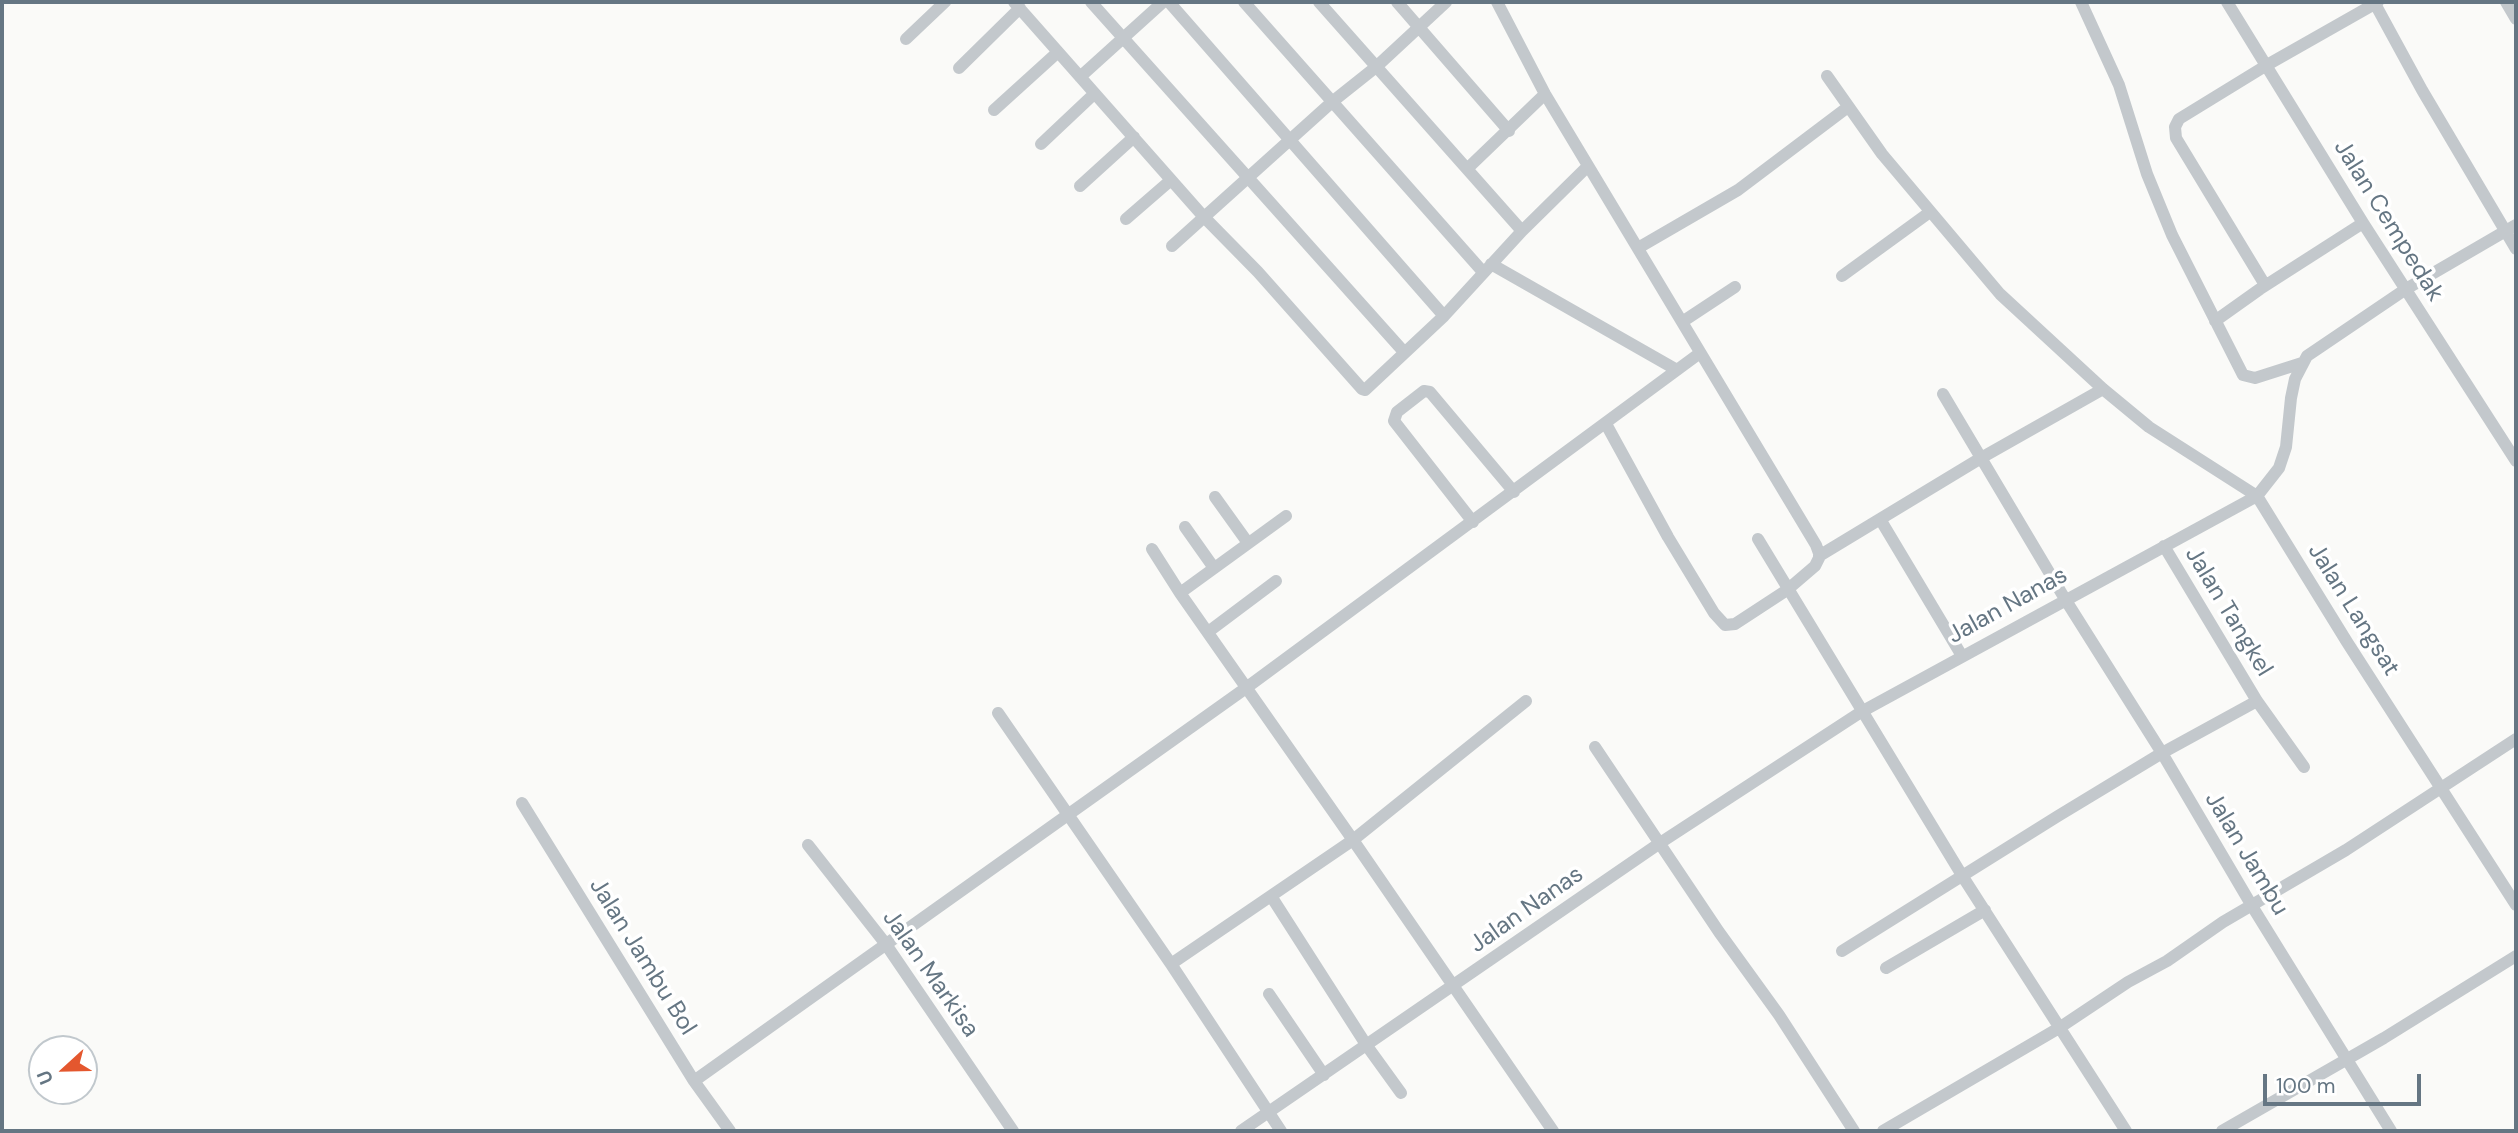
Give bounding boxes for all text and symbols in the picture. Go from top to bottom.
street label: Jalan Cempedak [2327,135,2449,307]
street label: Jalan Langsat [2301,538,2405,682]
street label: Jalan Tangkel [2178,542,2278,682]
street label: Jalan Nanas [1943,561,2073,651]
street label: Jalan Jambu [2198,787,2294,921]
street label: Jalan Nanas [1465,860,1589,960]
street label: Jalan Jambu Bol [582,873,702,1041]
street label: Jalan Markisa [876,905,984,1043]
north arrow [28,1035,98,1105]
scale bar [2266,1060,2424,1104]
text: U [31,1067,59,1088]
text: 100 m [2276,1072,2336,1100]

